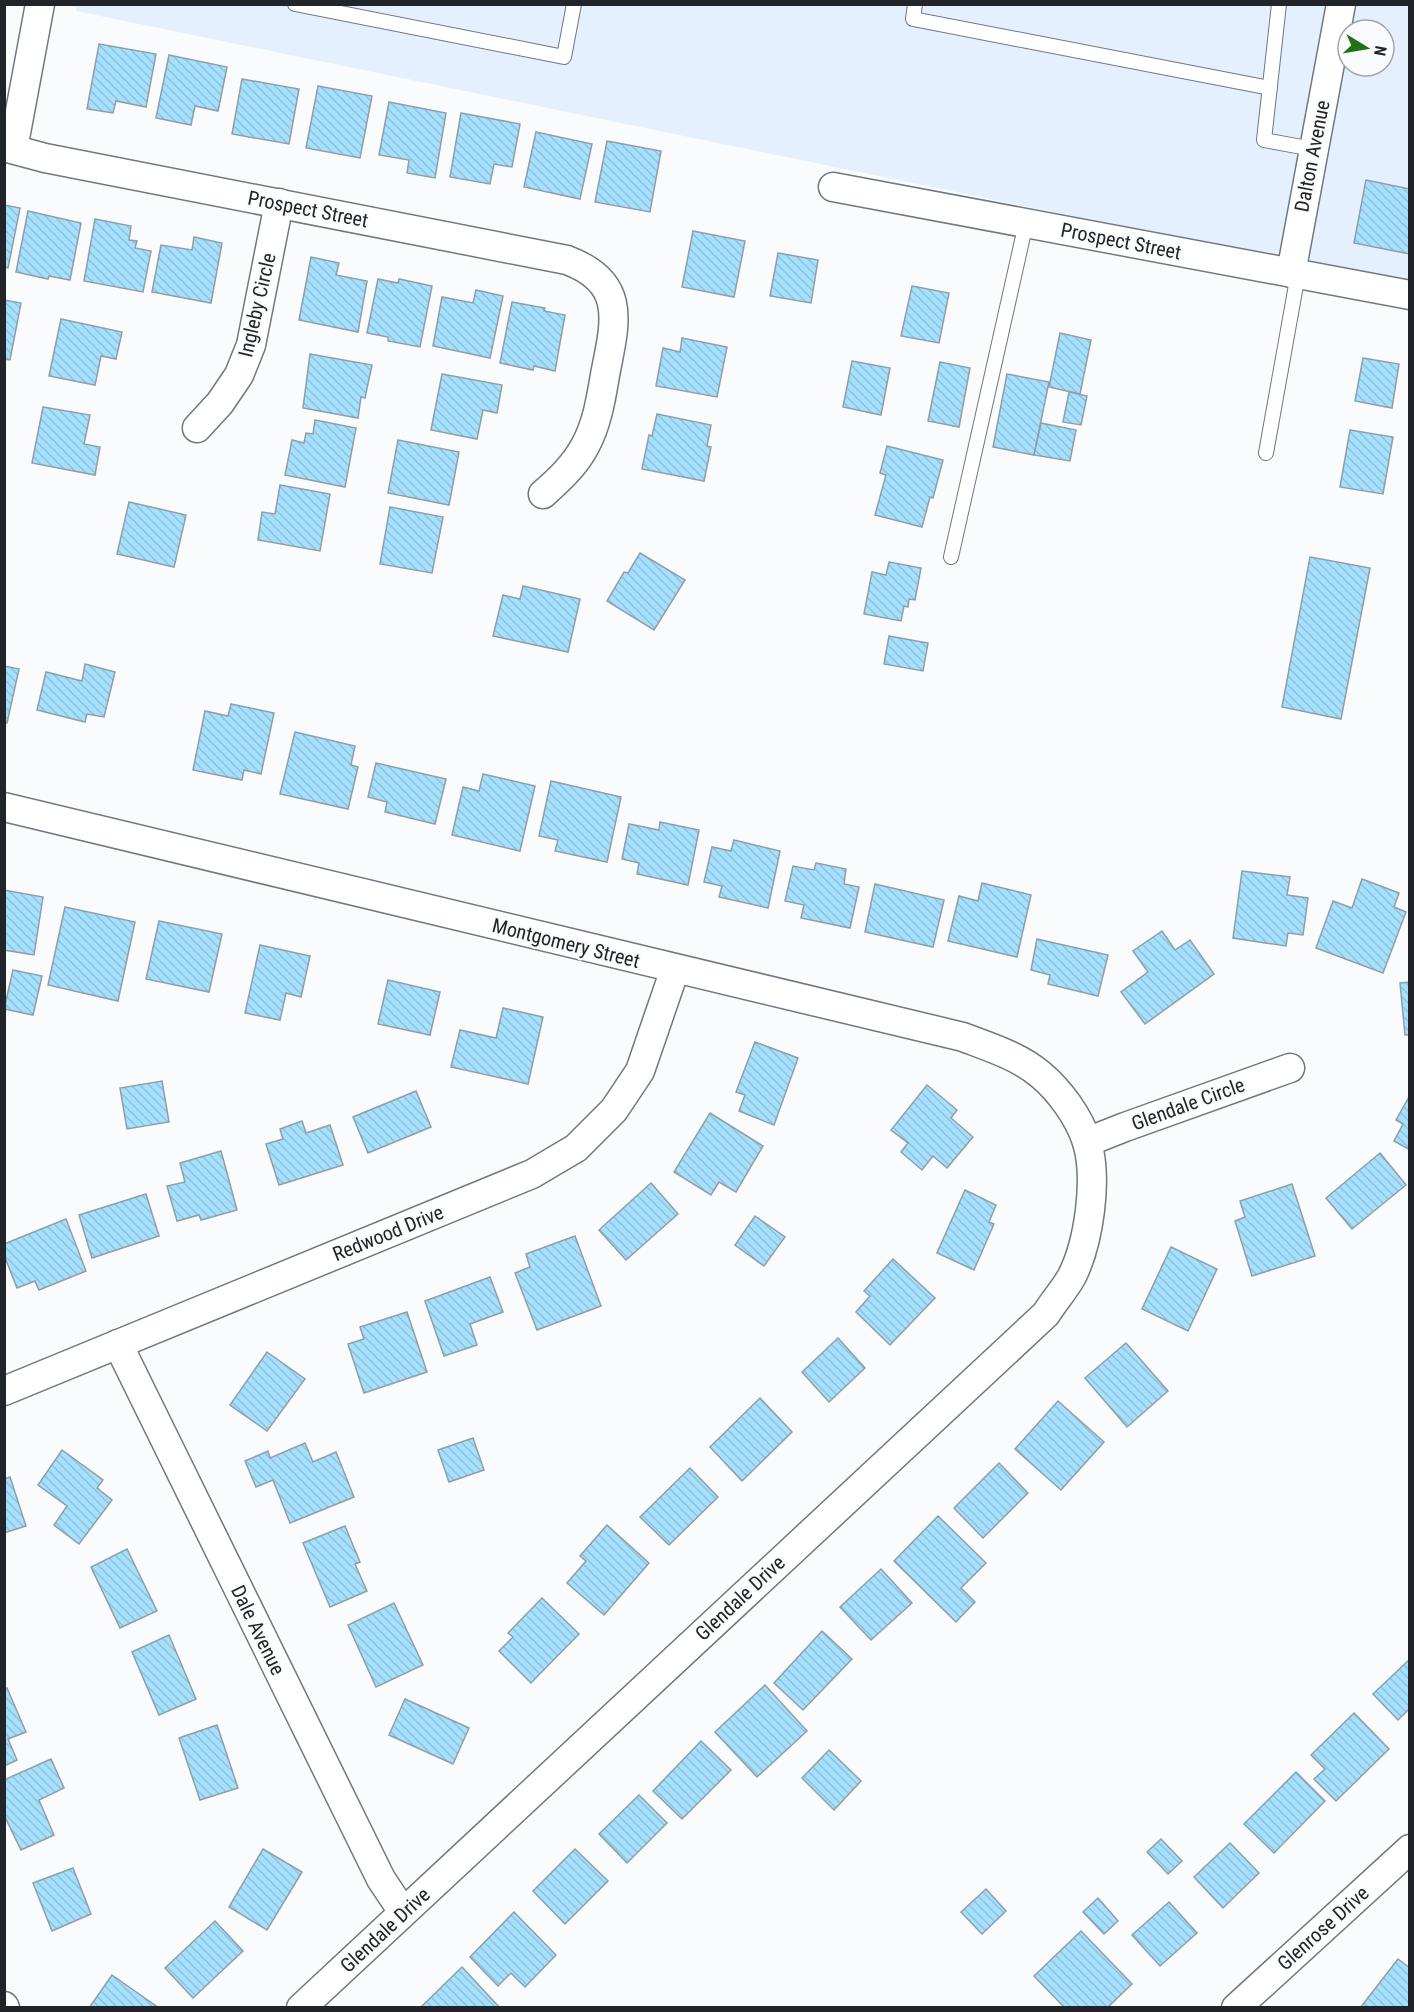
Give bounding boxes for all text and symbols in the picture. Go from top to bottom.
north arrow [1336,18,1396,78]
text: N [1370,44,1390,57]
street label: Dalton Avenue [1289,98,1335,214]
street label: Prospect Street [246,186,370,232]
street label: Prospect Street [1059,218,1183,264]
street label: Ingleby Circle [233,251,281,359]
street label: Montgomery Street [490,913,642,973]
street label: Glendale Circle [1128,1072,1248,1136]
street label: Redwood Drive [329,1200,447,1266]
street label: Glendale Drive [690,1551,790,1645]
street label: Dale Avenue [226,1581,290,1679]
street label: Glenrose Drive [1272,1881,1374,1975]
street label: Glendale Drive [335,1883,435,1977]

